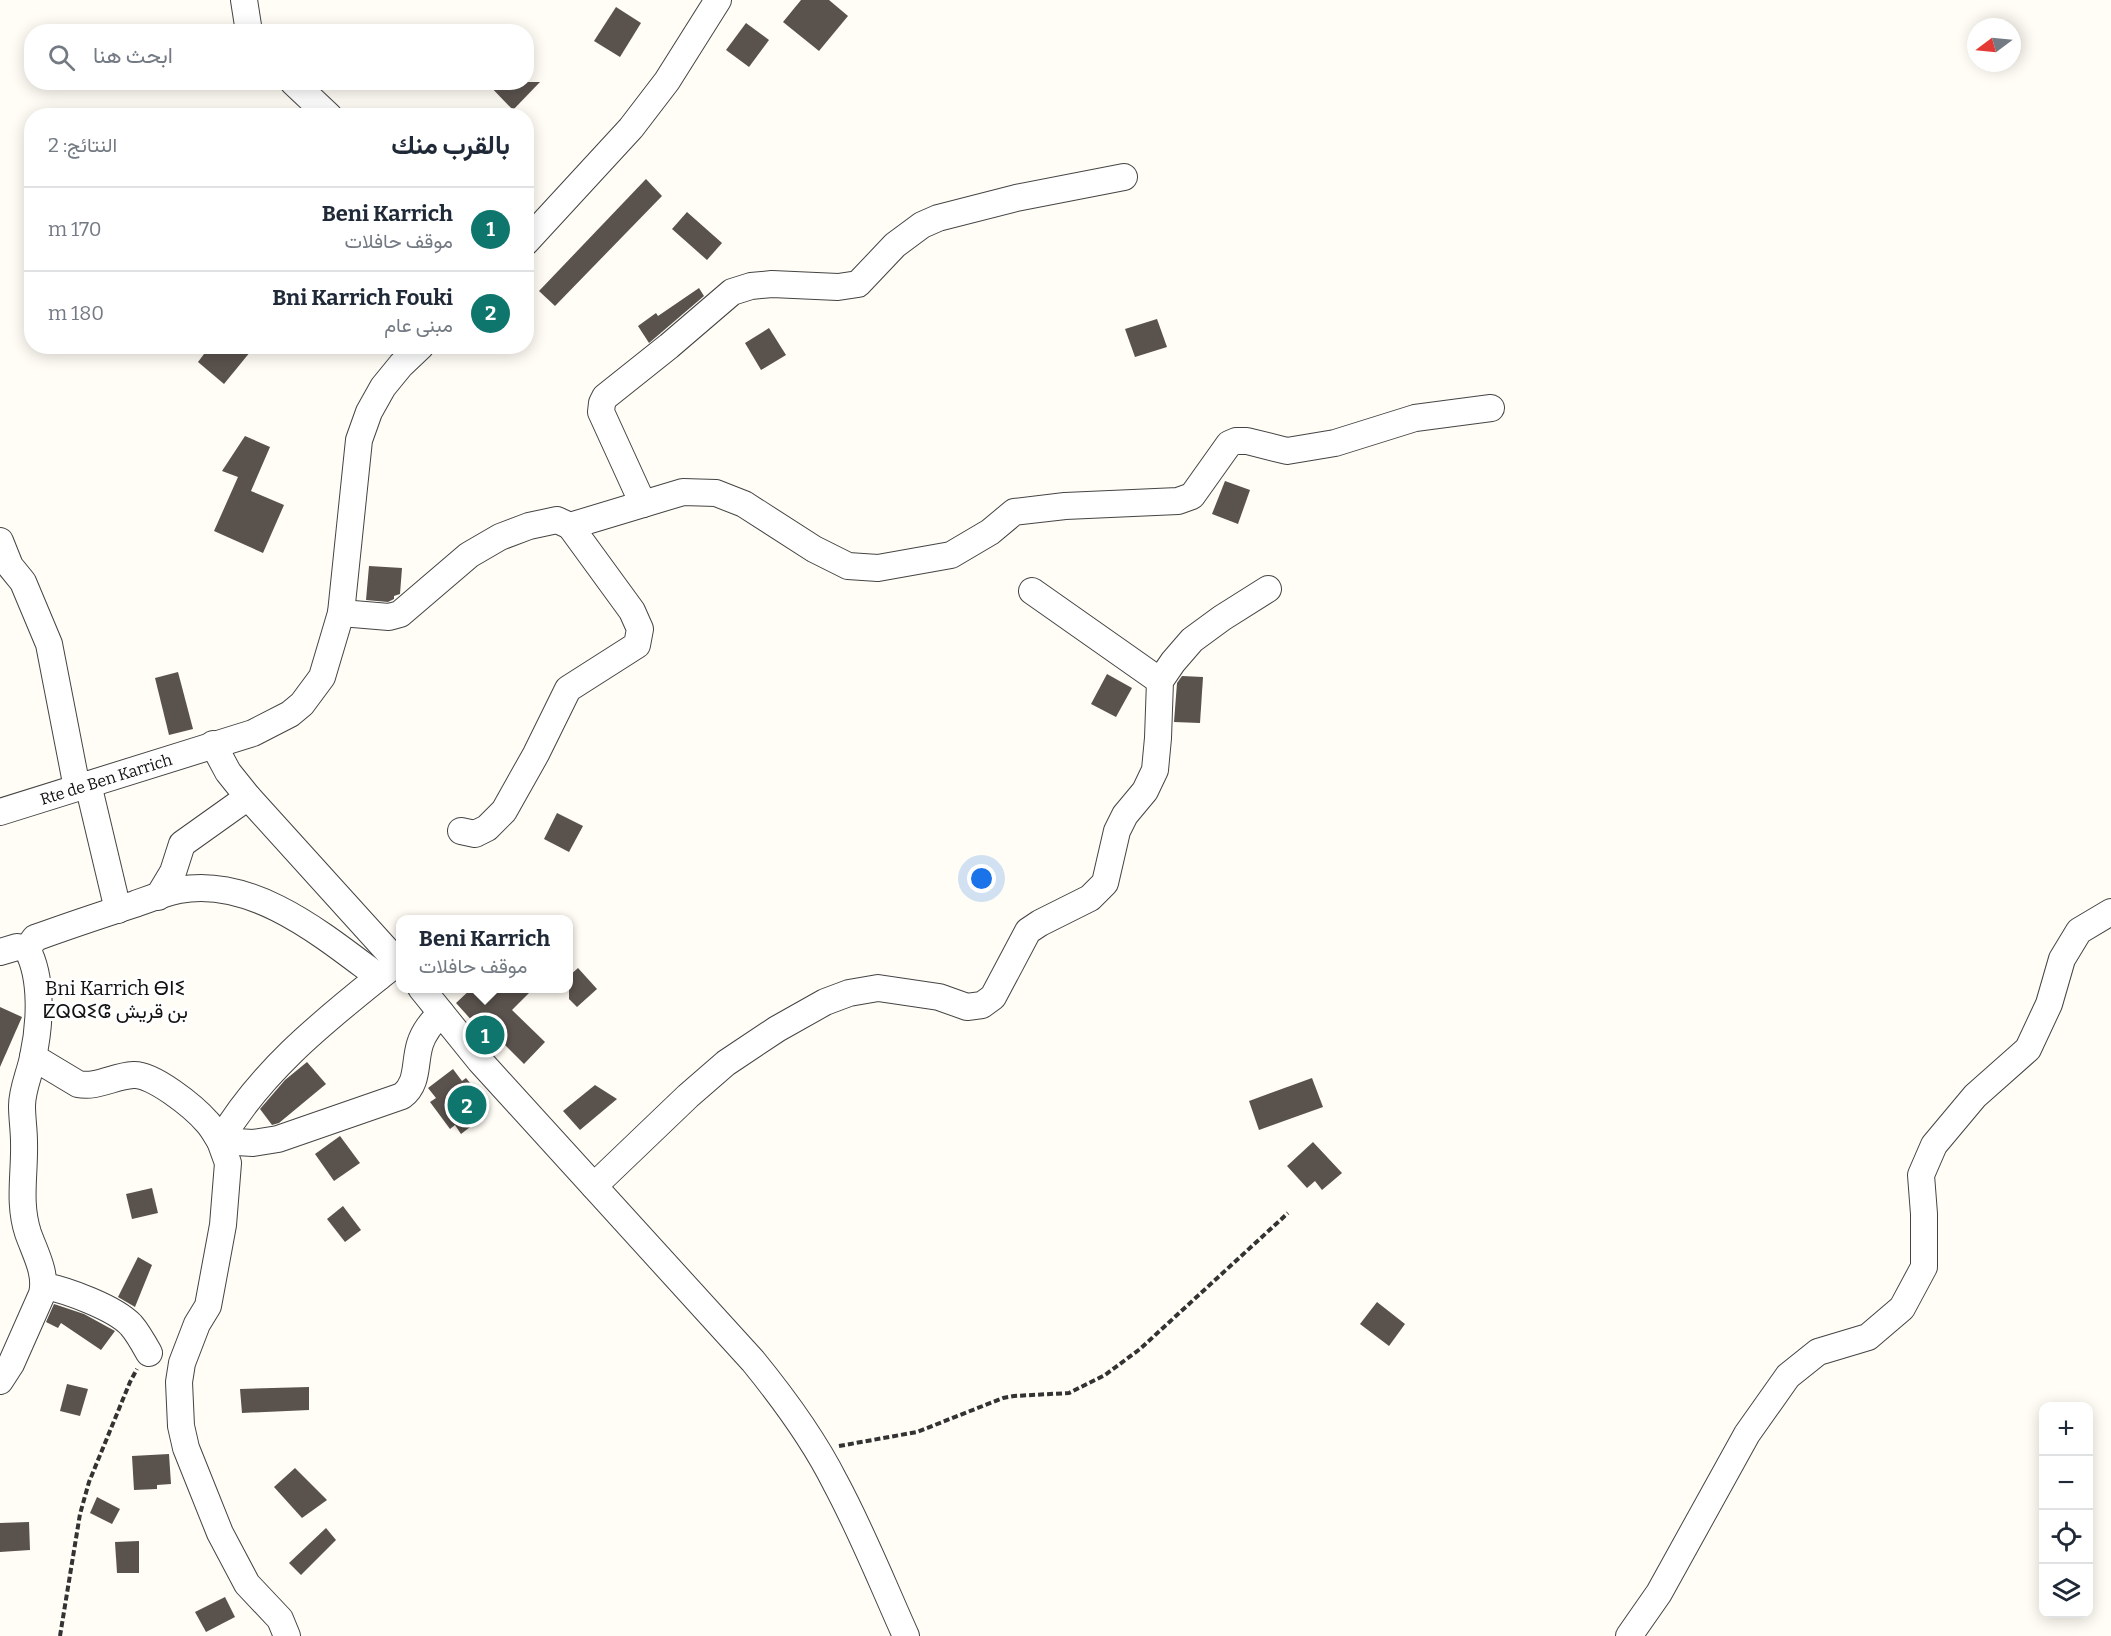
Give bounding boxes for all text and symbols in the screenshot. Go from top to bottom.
north arrow [1967,18,2021,72]
search box [24,24,534,90]
icon: search [45,41,78,74]
text: ابحث هنا [93,42,173,69]
text: بالقرب منك [391,130,510,161]
text: النتائج: 2 [48,133,117,157]
text: Beni Karrich [322,200,453,227]
text: 170 m [48,217,102,241]
text: 1 [486,217,495,241]
text: موقف حافلات [344,229,453,253]
text: Bni Karrich Fouki [272,284,453,311]
text: 180 m [48,301,104,325]
text: 2 [485,301,496,325]
text: مبنى عام [384,313,453,337]
street label: Rte de Ben Karrich [38,750,175,809]
your location [967,864,996,893]
popup [396,915,573,993]
text: Beni Karrich [419,925,550,952]
text: موقف حافلات [419,954,527,978]
district label: Bni Karrich ⴱⵏⵉ ⵇⵕⵕⵉⵛ بن قريش [42,976,188,1024]
pin: 1 [466,1012,504,1058]
pin: 2 [448,1082,486,1128]
map controls [2039,1402,2093,1618]
button: + [2039,1402,2093,1456]
button: − [2039,1456,2093,1510]
button: locate [2039,1510,2093,1564]
button: layers [2039,1564,2093,1618]

